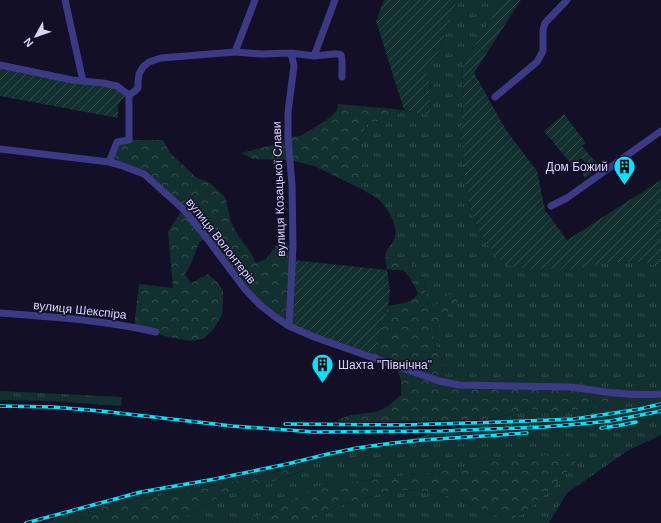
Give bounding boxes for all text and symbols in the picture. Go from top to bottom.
north arrow [16,16,56,56]
text: N [21,35,35,49]
street label: вулиця Козацької Слави [270,121,288,257]
building icon: Дом Божий [611,154,637,187]
place label: Дом Божий [546,160,608,174]
street label: вулиця Волонтерів [183,195,259,287]
street label: вулиця Шекспіра [33,298,128,322]
building icon: Шахта "Північна" [310,352,336,385]
place label: Шахта "Північна" [338,358,432,372]

